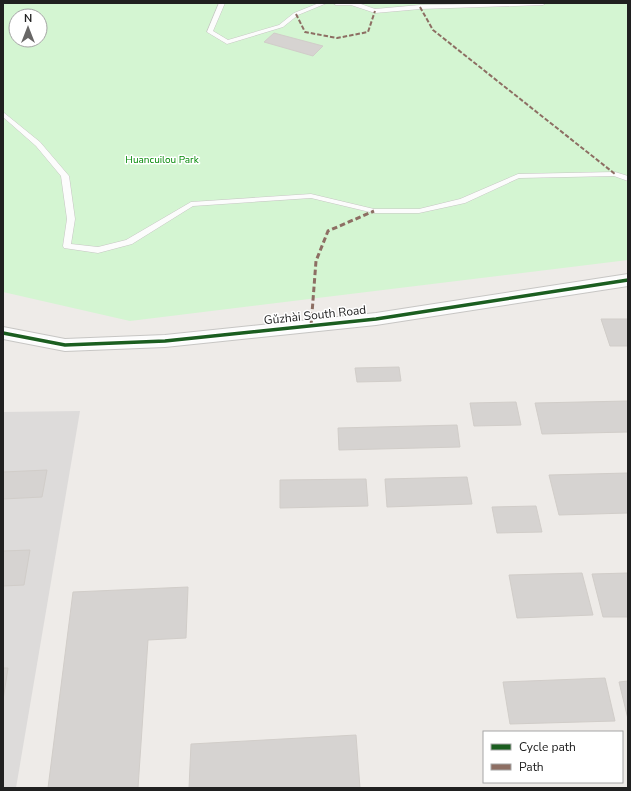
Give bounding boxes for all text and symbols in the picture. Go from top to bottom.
north arrow [8,8,48,48]
text: N [24,11,32,26]
park label: Huancuilou Park [125,153,200,167]
street label: Gǔzhài South Road [263,302,367,328]
legend [483,731,623,783]
text: Cycle path [519,739,576,755]
text: Path [519,759,544,775]

